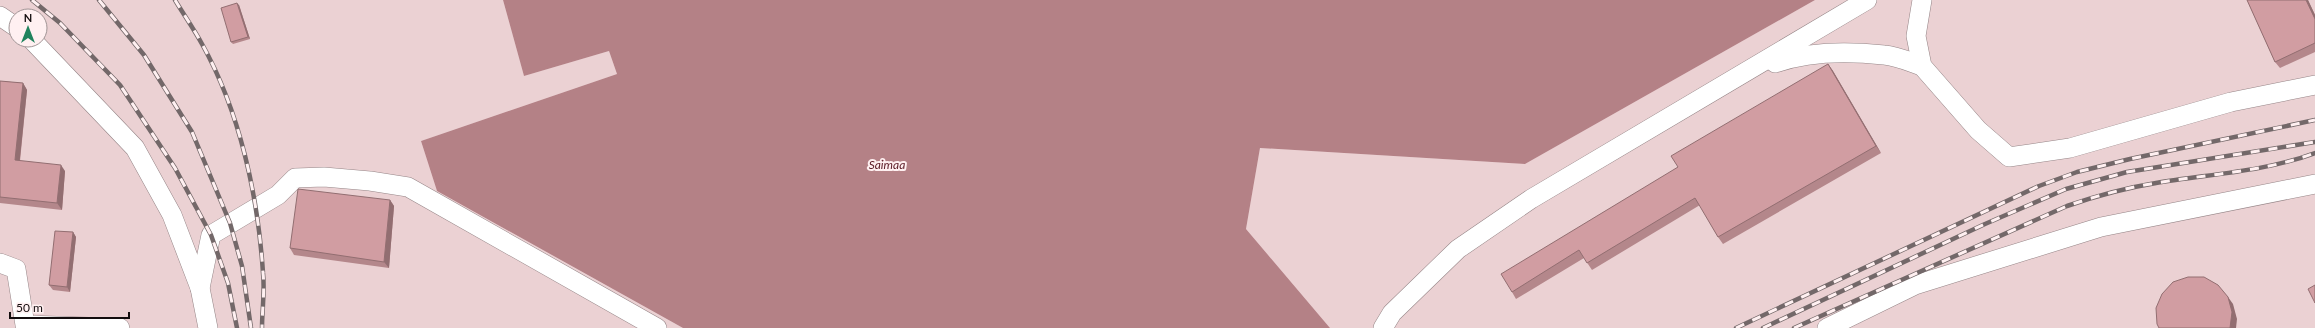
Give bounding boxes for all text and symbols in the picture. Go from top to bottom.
north arrow [8,8,48,48]
text: N [24,11,32,24]
water label: Saimaa [869,157,905,172]
scale bar [10,294,129,320]
text: 50 m [16,300,43,315]

